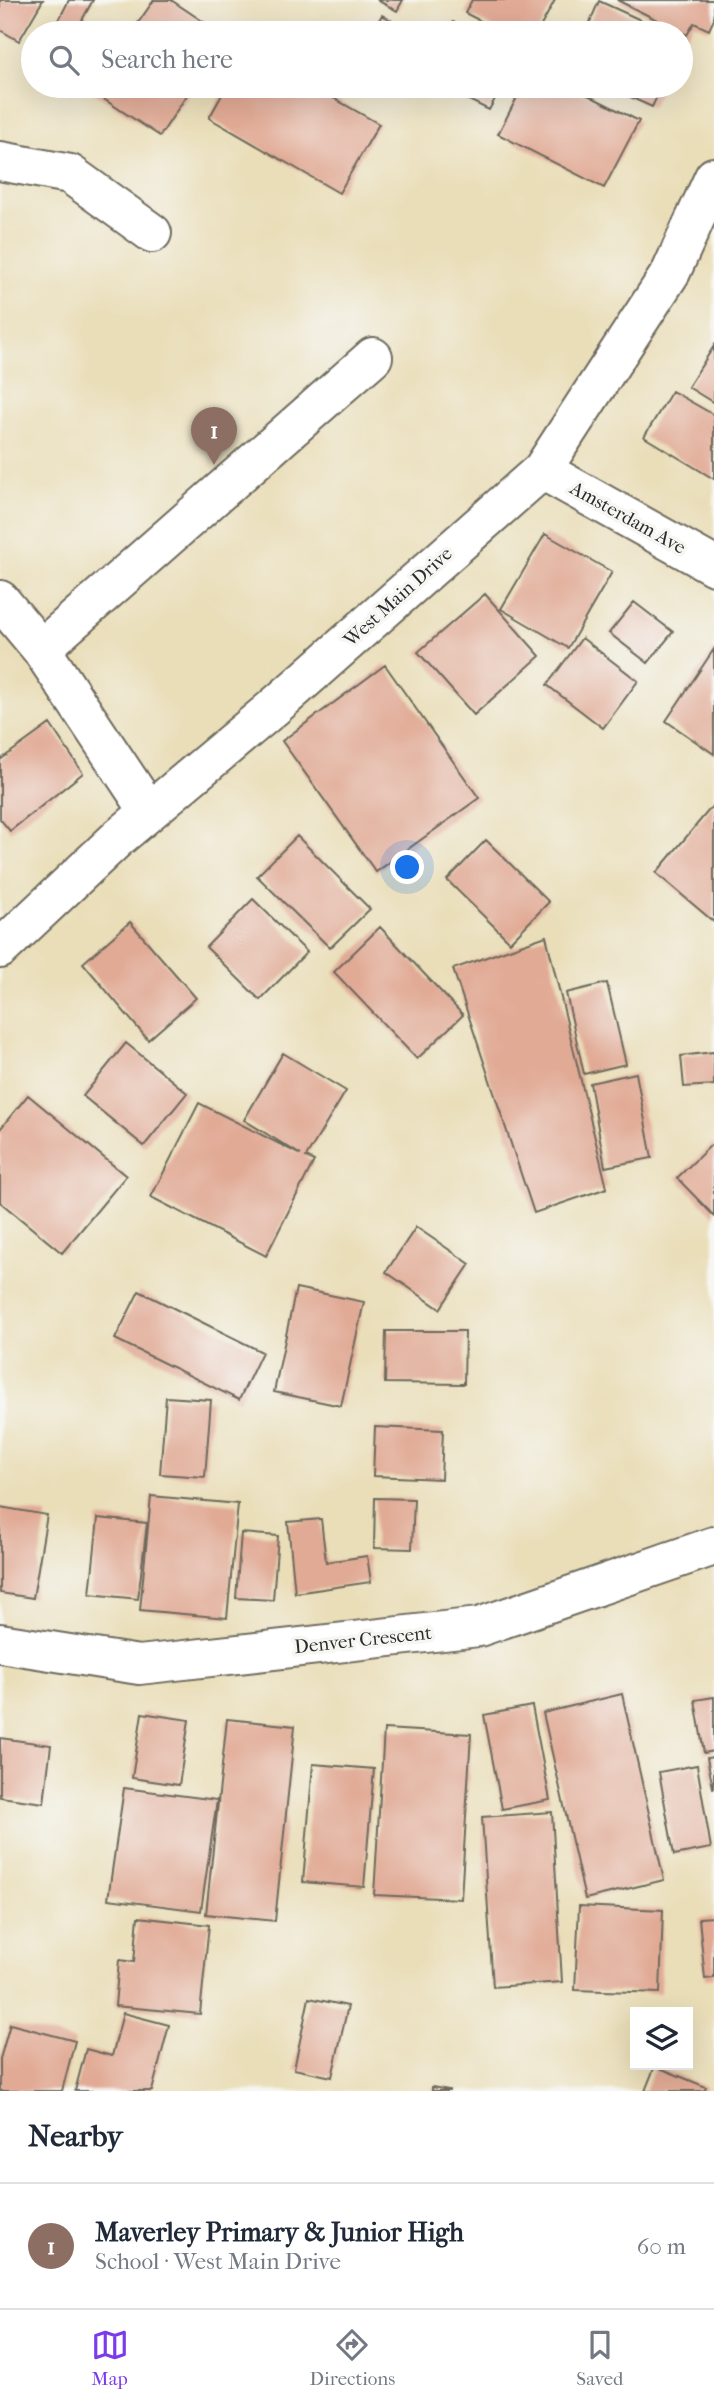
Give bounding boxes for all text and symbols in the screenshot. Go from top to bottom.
search box [21,21,693,98]
icon: search [45,41,83,79]
text: Search here [101,44,233,75]
pin: 1 [191,407,237,465]
street label: Amsterdam Ave [566,477,690,559]
street label: West Main Drive [339,543,457,652]
your location [390,850,424,884]
street label: Denver Crescent [293,1622,433,1658]
map controls [630,2007,693,2070]
button: layers [630,2007,693,2070]
text: Nearby [28,2119,123,2154]
text: Maverley Primary & Junior High [95,2217,464,2248]
text: 1 [47,2233,55,2260]
text: 60 m [637,2233,686,2260]
text: School · West Main Drive [95,2248,341,2275]
tab: Map [91,2326,129,2390]
tab: Directions [310,2326,395,2390]
tab: Saved [576,2326,623,2390]

